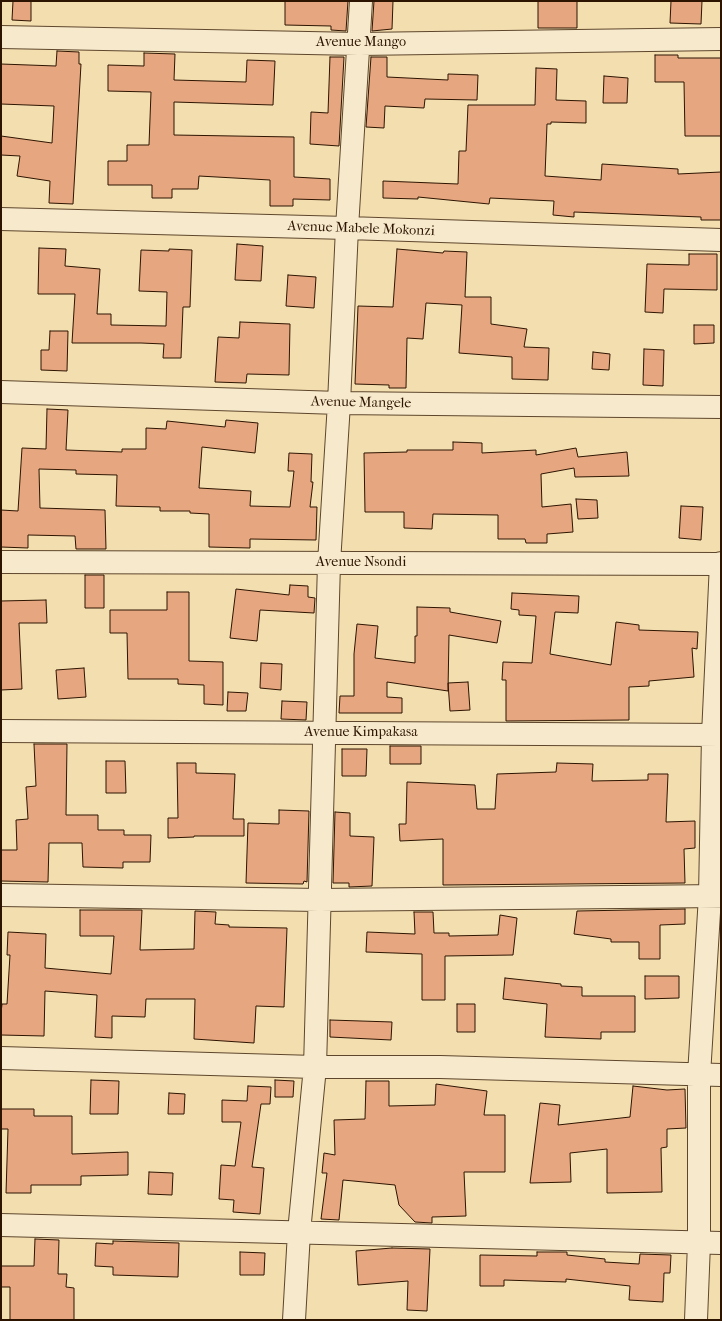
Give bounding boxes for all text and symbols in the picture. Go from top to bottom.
street label: Avenue Mango [316,35,406,51]
street label: Avenue Mabele Mokonzi [287,218,435,240]
street label: Avenue Mangele [311,394,411,412]
street label: Avenue Nsondi [316,555,406,571]
street label: Avenue Kimpakasa [304,725,418,741]

